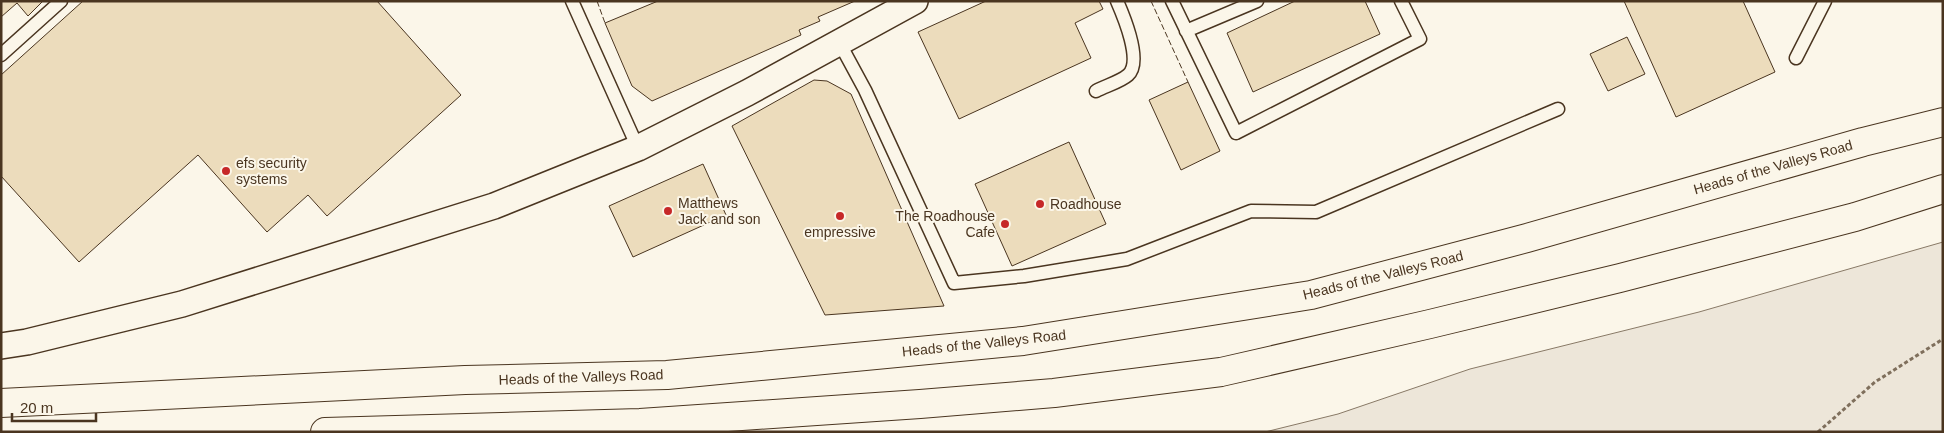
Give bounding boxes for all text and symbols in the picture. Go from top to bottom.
street label: Heads of the Valleys Road [1692,137,1854,197]
place label: efs security systems [236,155,307,187]
marker: efs security systems [220,165,232,177]
place label: Matthews Jack and son [678,195,761,227]
place label: Roadhouse [1050,196,1122,212]
marker: Roadhouse [1034,198,1046,210]
marker: Matthews Jack and son [662,205,674,217]
place label: The Roadhouse Cafe [895,208,995,240]
marker: empressive [834,210,846,222]
marker: The Roadhouse Cafe [999,218,1011,230]
place label: empressive [804,224,876,240]
street label: Heads of the Valleys Road [1301,247,1465,303]
street label: Heads of the Valleys Road [901,326,1067,360]
street label: Heads of the Valleys Road [498,366,664,388]
scale bar [12,390,96,422]
text: 20 m [20,399,53,416]

